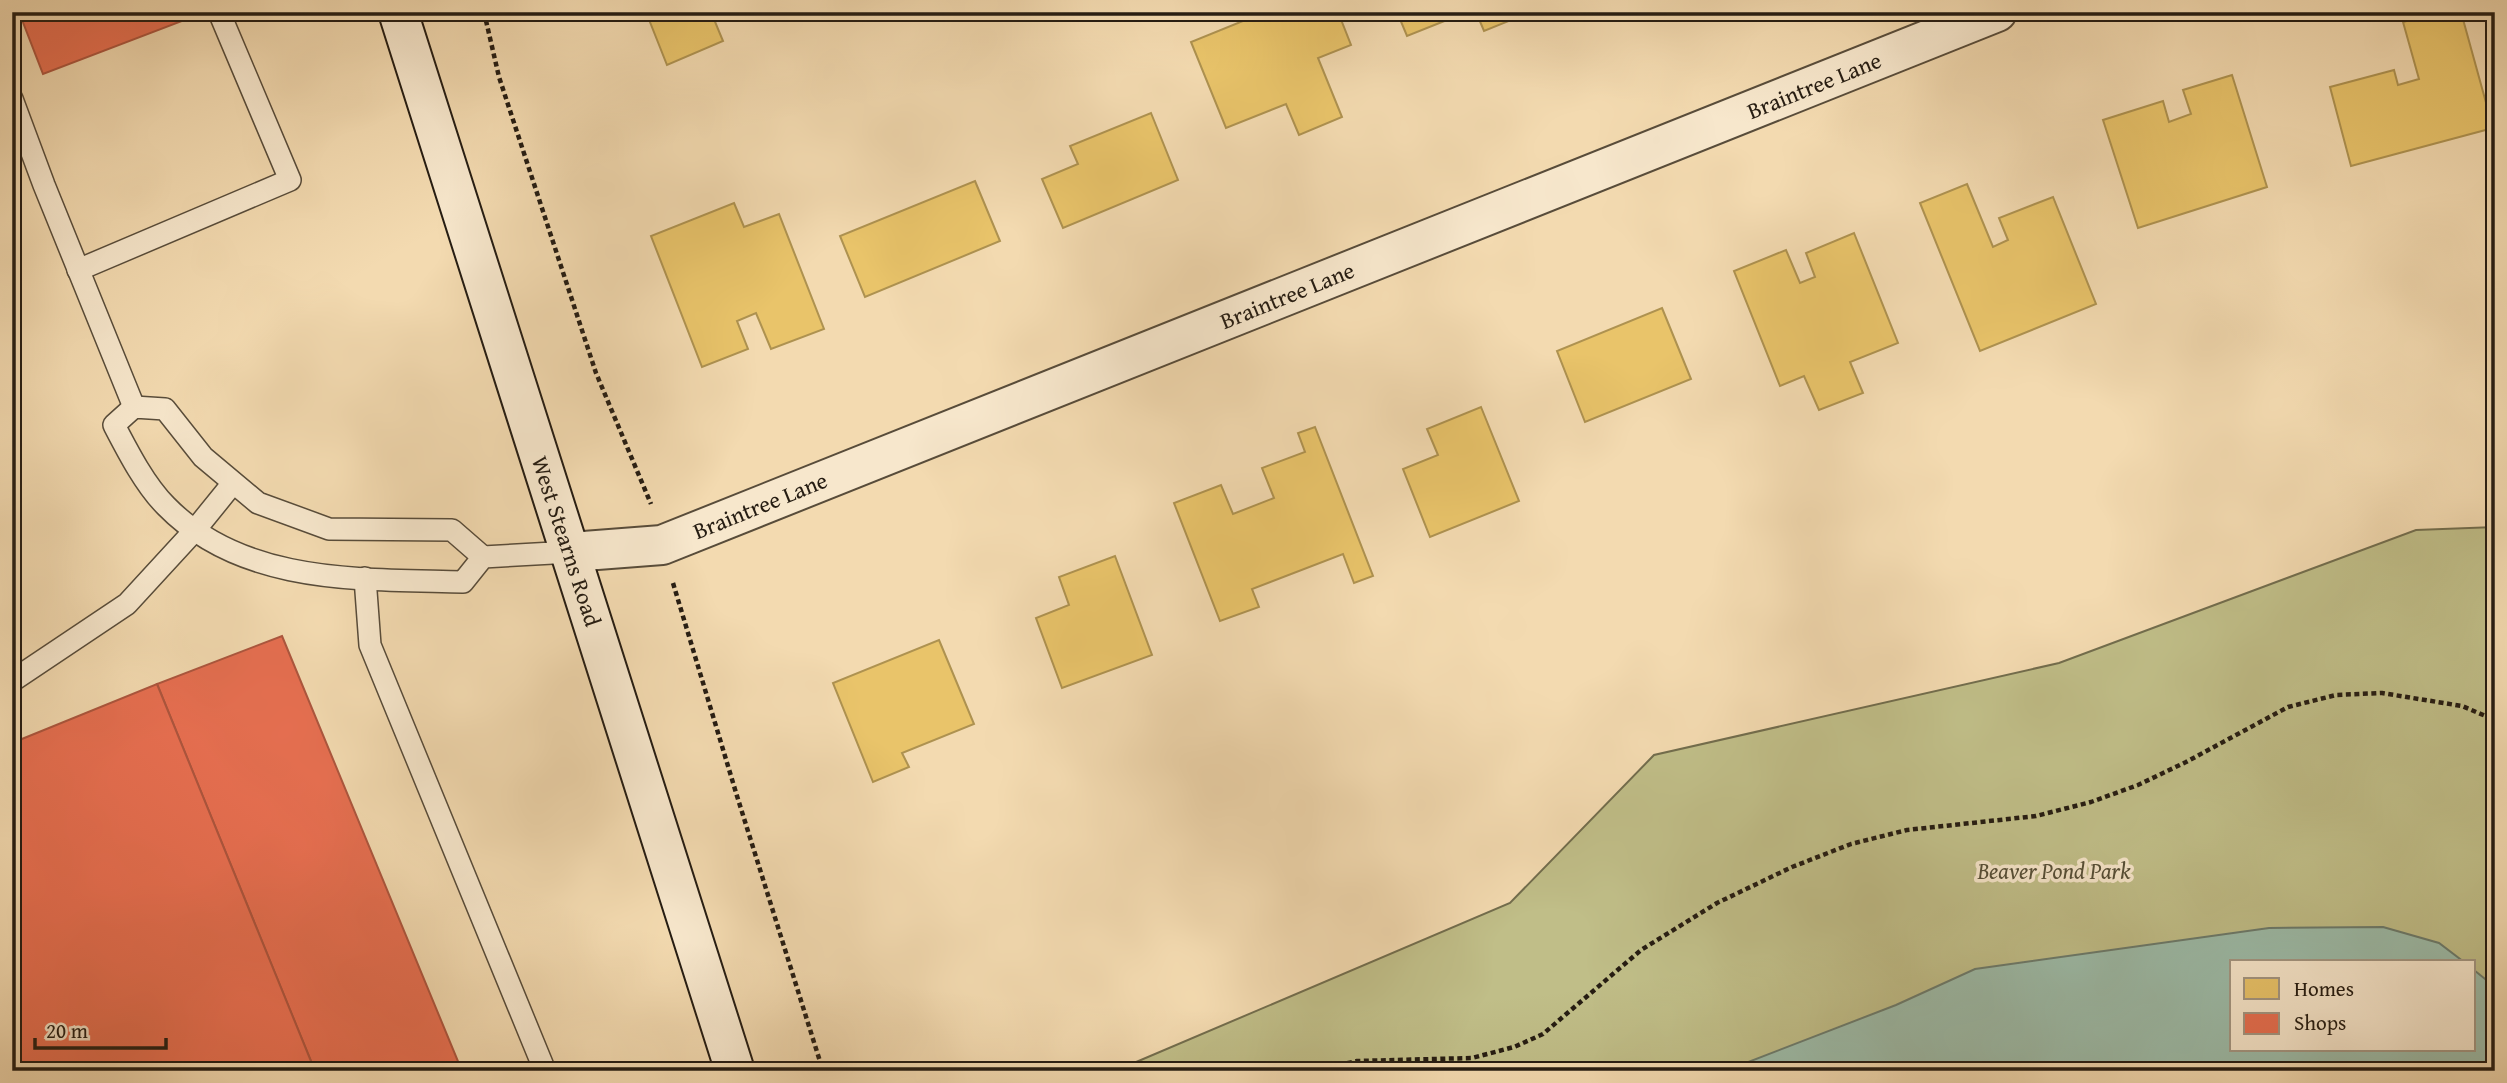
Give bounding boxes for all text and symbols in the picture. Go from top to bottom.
street label: Braintree Lane [1742,43,1886,127]
street label: Braintree Lane [1215,253,1359,337]
street label: West Stearns Road [524,451,610,631]
street label: Braintree Lane [688,463,832,547]
park label: Beaver Pond Park [1976,854,2131,887]
legend [2230,960,2476,1052]
text: Homes [2294,973,2354,1004]
scale bar [35,1006,166,1050]
text: Shops [2294,1007,2346,1038]
text: 20 m [46,1015,88,1046]

